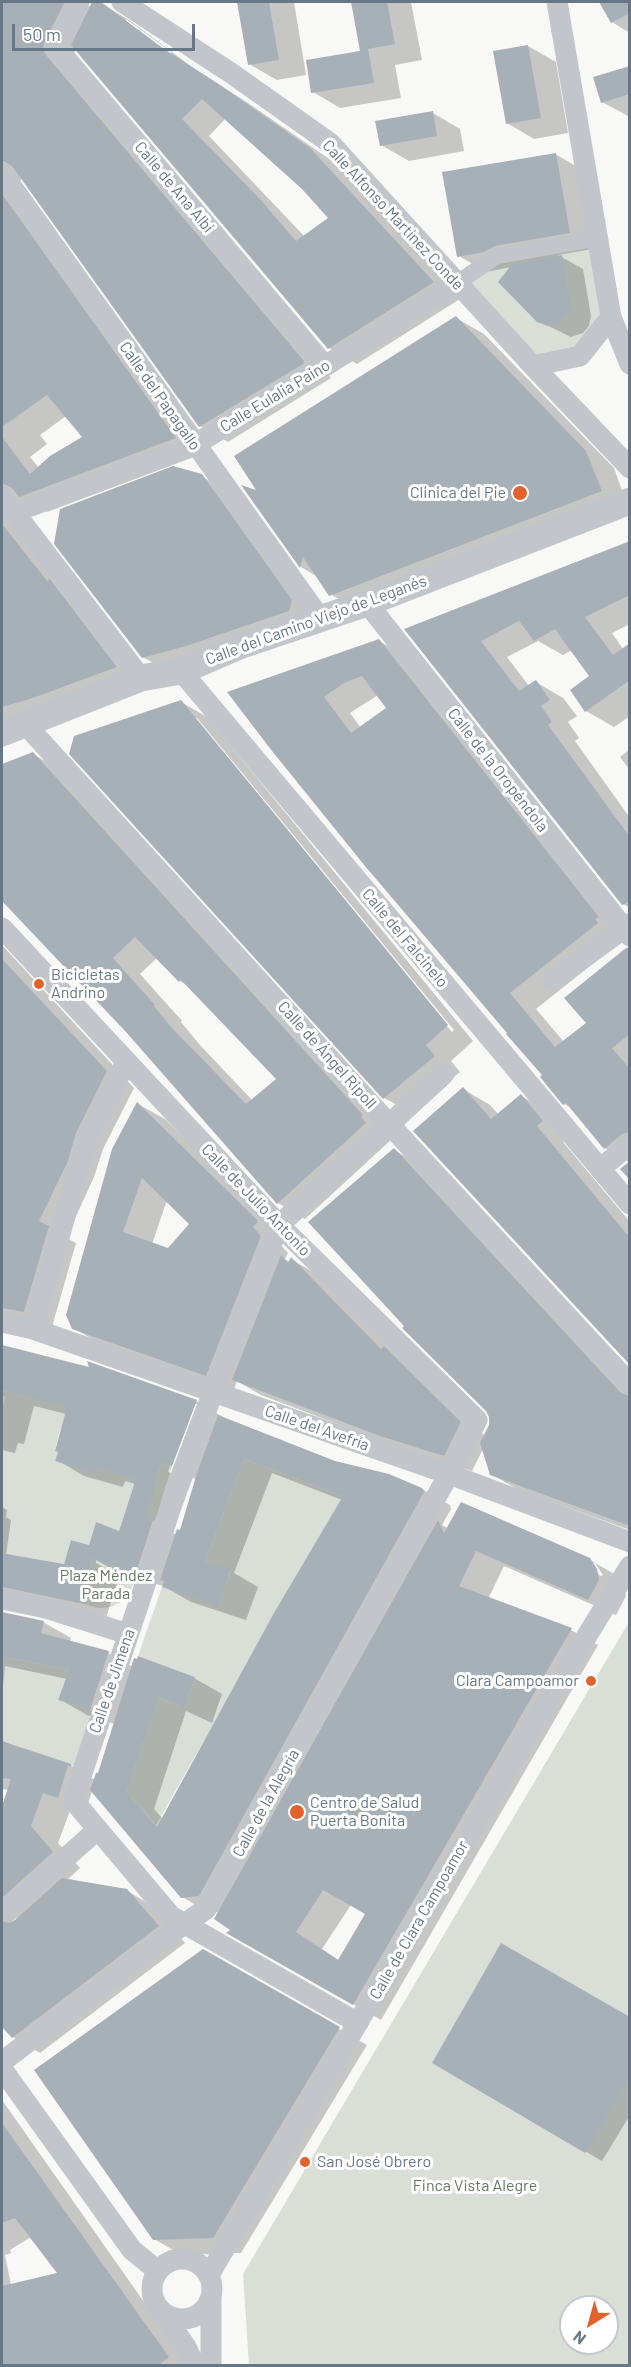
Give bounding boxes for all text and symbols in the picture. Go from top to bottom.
scale bar [15,12,198,50]
text: 50 m [23,23,61,45]
street label: Calle Alfonso Martínez Conde [318,136,468,294]
street label: Calle de Ana Albí [130,138,218,236]
street label: Calle del Papagallo [115,338,205,454]
street label: Calle Eulalia Paino [216,356,334,436]
place label: Clinica del Pie [410,483,506,503]
marker: Clinica del Pie [511,484,529,502]
street label: Calle del Camino Viejo de Leganés [203,571,429,669]
street label: Calle de la Oropéndola [444,704,552,836]
street label: Calle del Falcinelo [358,885,452,991]
place label: Bicicletas Andrino [51,965,120,1003]
marker: Bicicletas Andrino [32,977,46,991]
street label: Calle de Ángel Ripoll [274,997,380,1113]
street label: Calle de Julio Antonio [197,1140,315,1260]
street label: Calle del Avefría [262,1401,372,1455]
park label: Plaza Méndez Parada [60,1566,152,1604]
street label: Calle de Jimena [85,1626,139,1736]
place label: Clara Campoamor [456,1671,579,1691]
marker: Clara Campoamor [584,1674,598,1688]
street label: Calle de la Alegría [228,1746,304,1860]
place label: Centro de Salud Puerta Bonita [310,1793,419,1831]
marker: Centro de Salud Puerta Bonita [288,1803,306,1821]
street label: Calle de Clara Campoamor [366,1837,472,2003]
place label: San José Obrero [317,2152,431,2172]
marker: San José Obrero [298,2155,312,2169]
park label: Finca Vista Alegre [413,2176,537,2196]
north arrow [559,2295,619,2355]
text: N [569,2327,589,2349]

